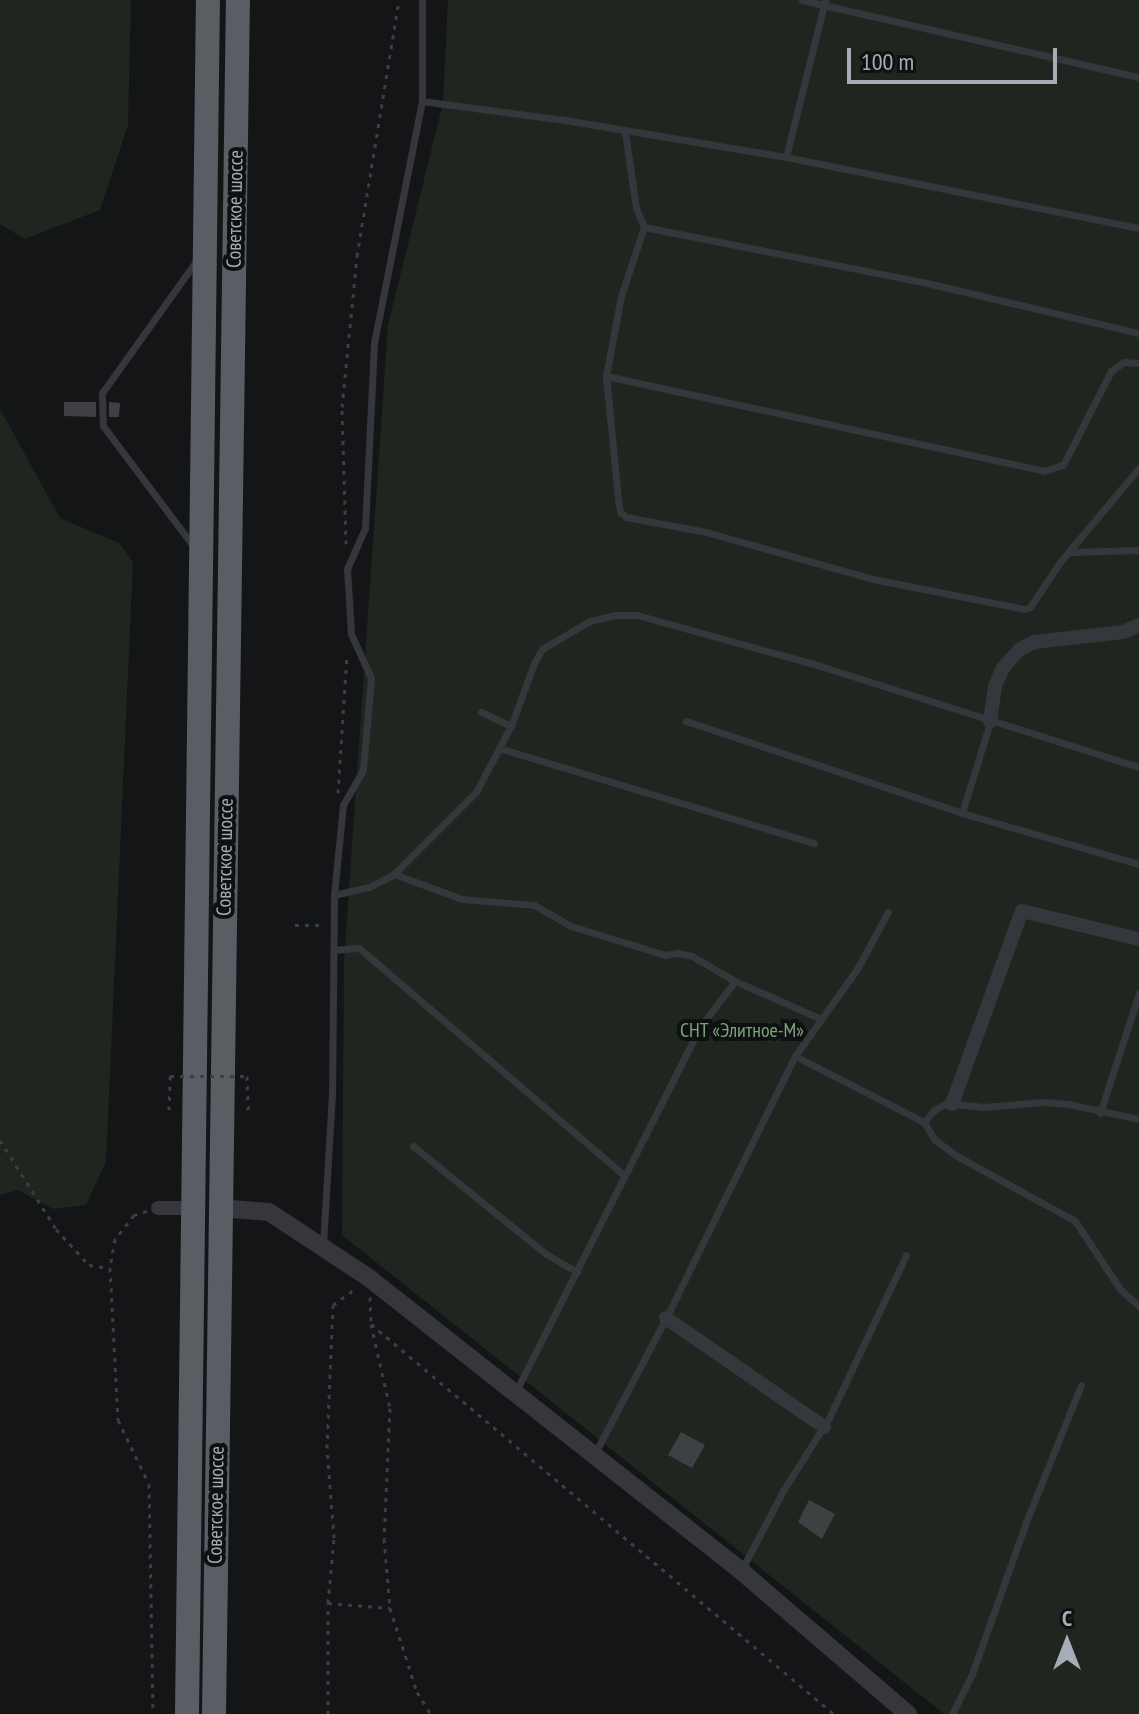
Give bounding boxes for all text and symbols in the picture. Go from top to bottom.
scale bar [851,32,1061,82]
text: 100 m [861,46,914,77]
street label: Советское шоссе [222,150,248,268]
street label: Советское шоссе [212,798,238,916]
park label: СНТ «Элитное-М» [680,1018,804,1042]
street label: Советское шоссе [203,1446,229,1564]
north arrow [1027,1602,1107,1682]
text: С [1062,1604,1072,1632]

